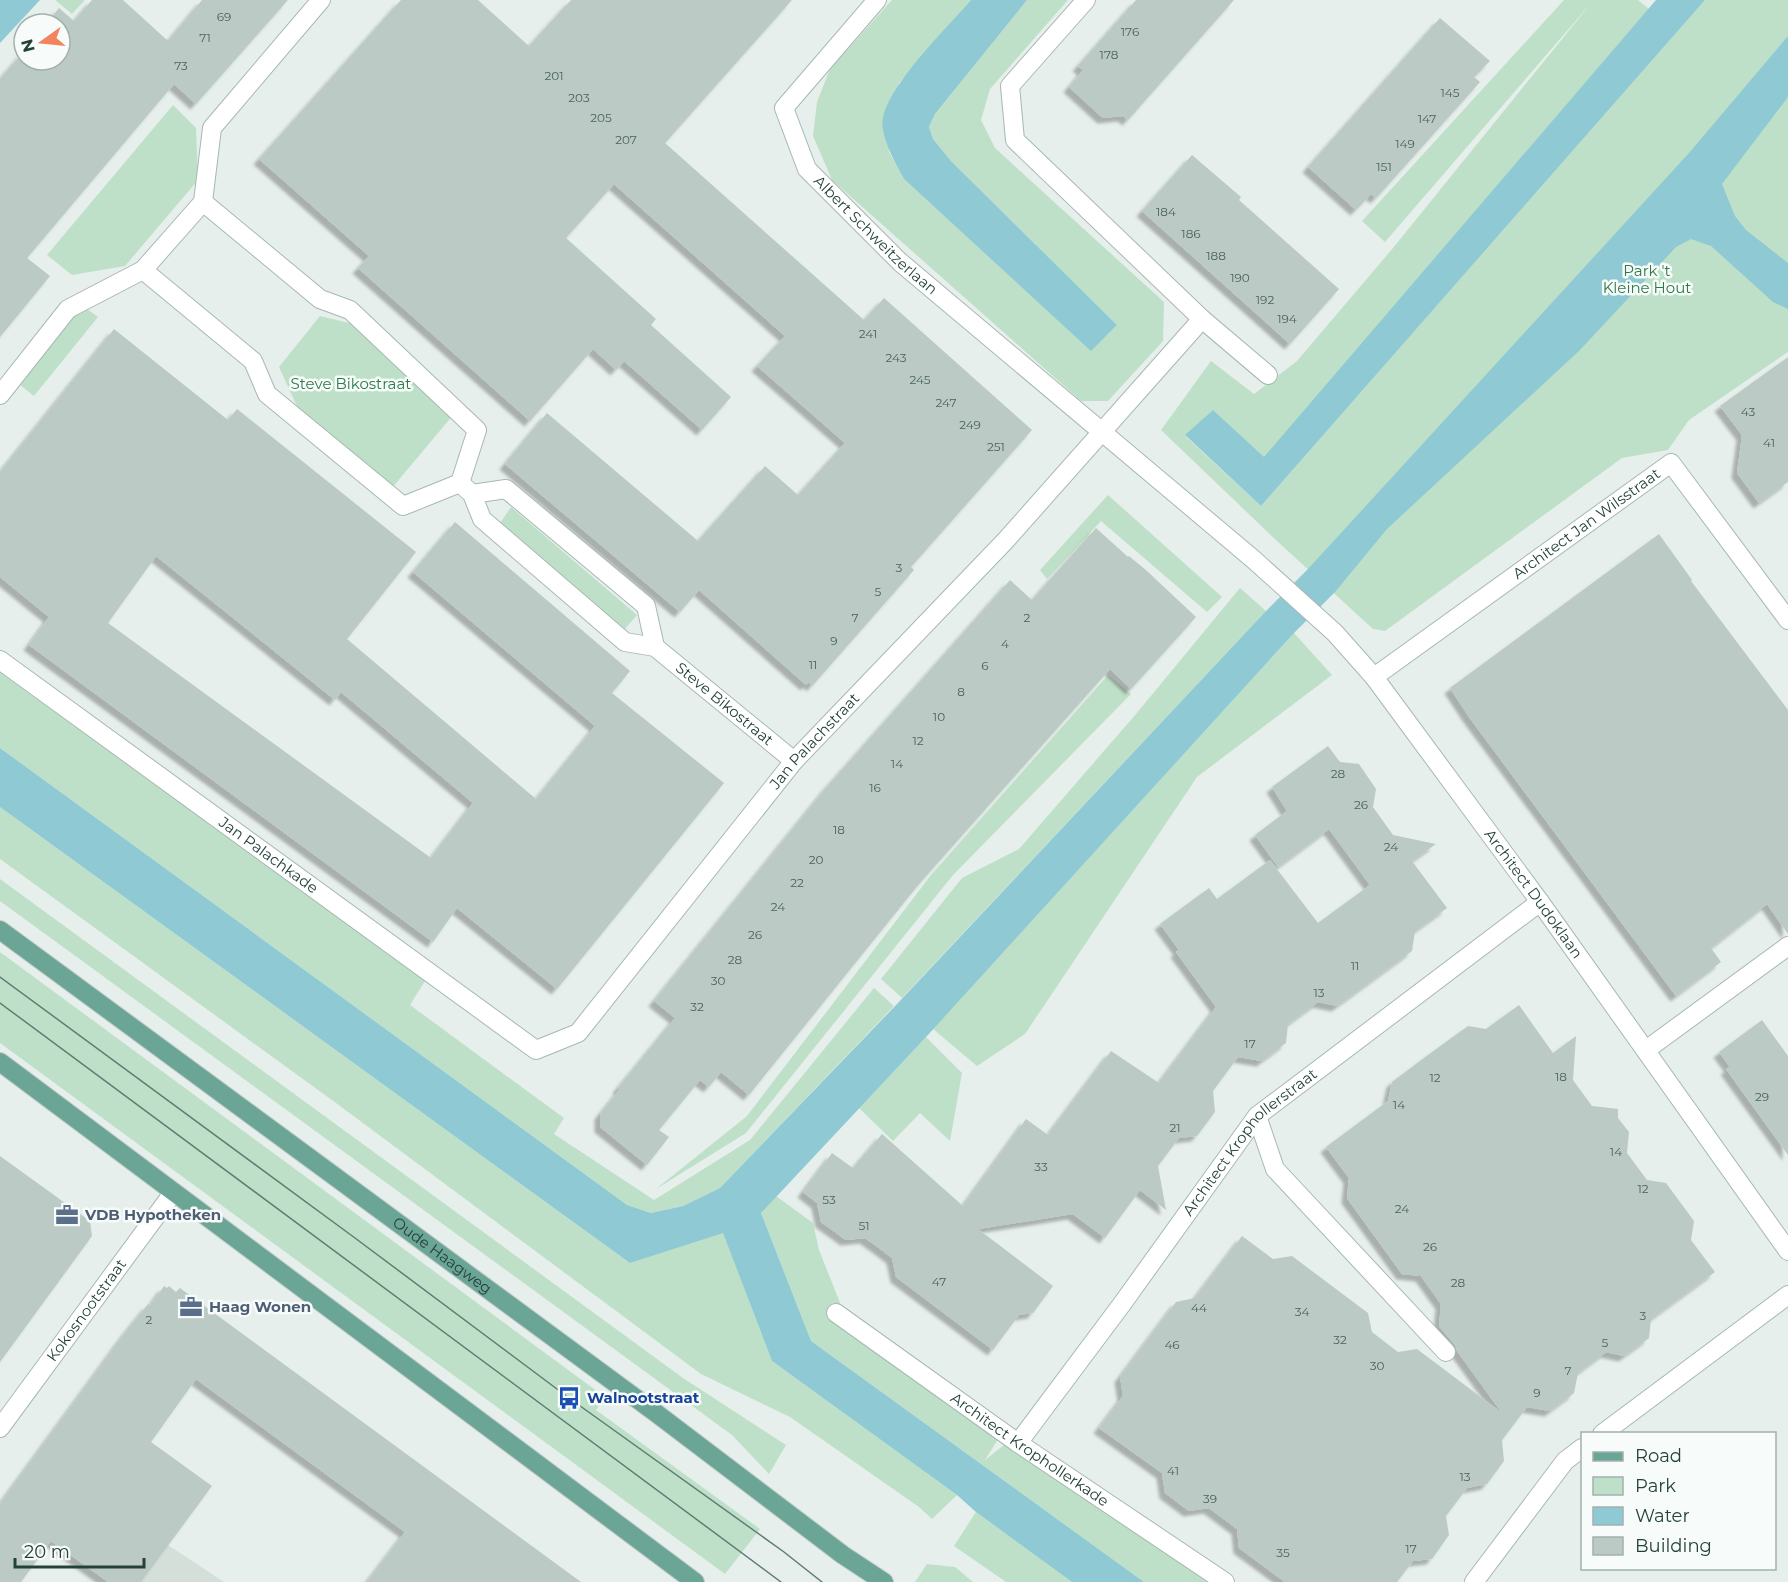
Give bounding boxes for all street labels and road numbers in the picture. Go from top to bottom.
street label: Albert Schweitzerlaan [810,171,942,298]
street label: Architect Jan Wilsstraat [1509,464,1664,583]
street label: Steve Bikostraat [672,658,778,749]
street label: Jan Palachstraat [765,689,863,794]
street label: Jan Palachkade [215,812,322,897]
street label: Architect Dudoklaan [1480,825,1587,962]
street label: Architect Krophollerstraat [1178,1064,1320,1219]
street label: Oude Haagweg [389,1212,496,1298]
street label: Kokosnootstraat [42,1255,130,1365]
street label: Architect Krophollerkade [947,1388,1113,1510]

